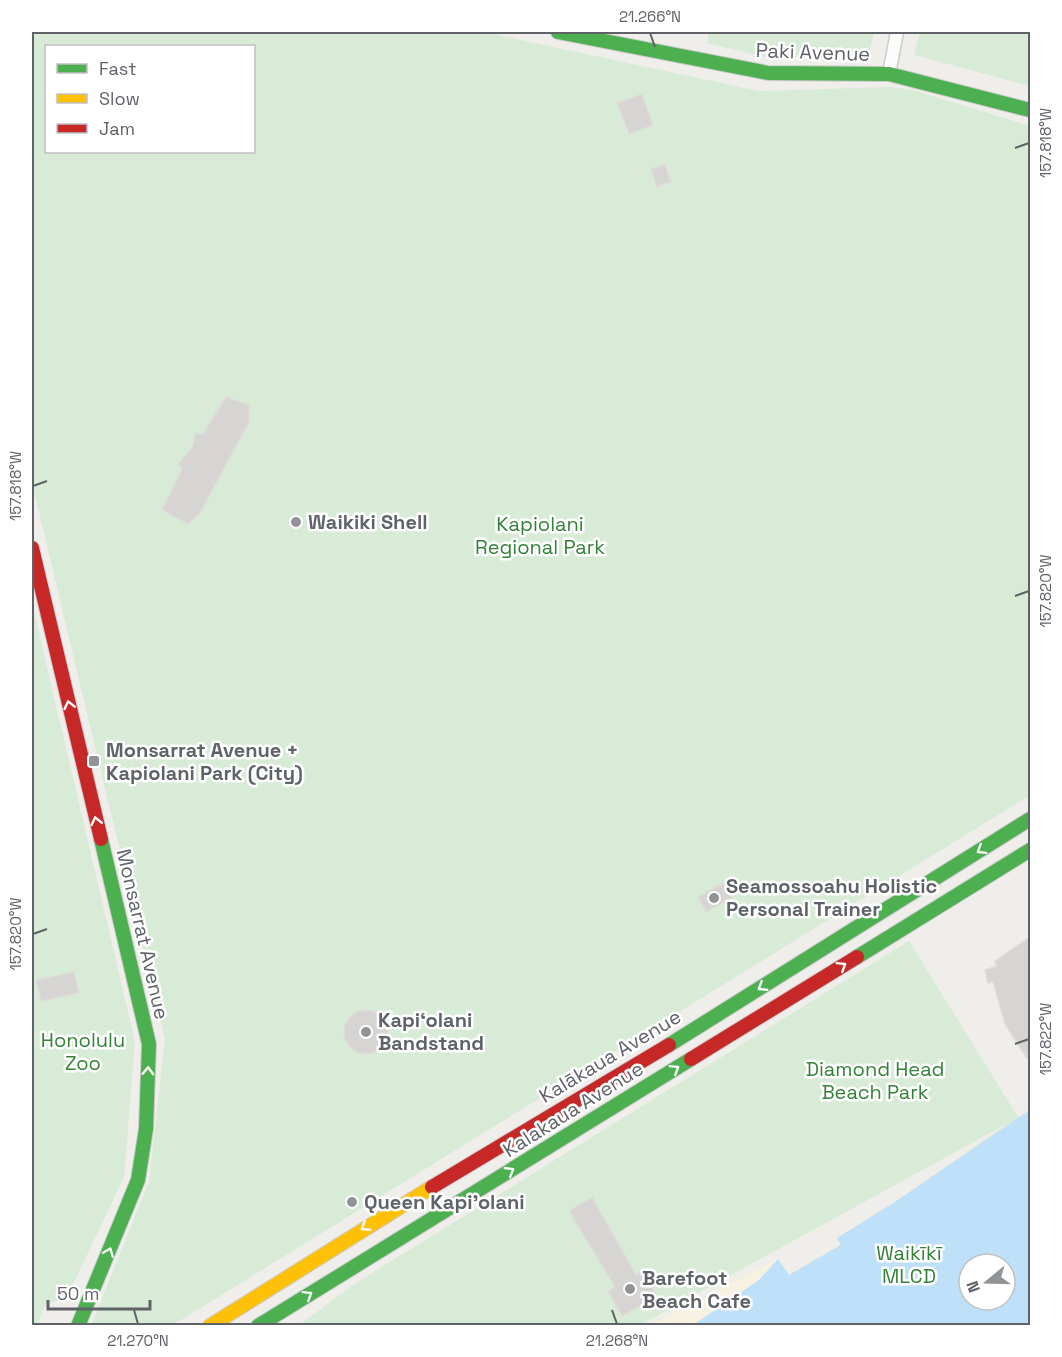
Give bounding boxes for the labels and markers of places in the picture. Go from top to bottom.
place label: Waikiki Shell [308,509,428,535]
marker: Waikiki Shell [289,515,303,529]
place label: Monsarrat Avenue + Kapiolani Park (City) [106,737,303,786]
marker: Monsarrat Avenue + Kapiolani Park (City) [87,754,101,768]
place label: Seamossoahu Holistic Personal Trainer [726,873,938,922]
marker: Seamossoahu Holistic Personal Trainer [707,891,721,905]
place label: Kapiʻolani Bandstand [378,1007,484,1056]
marker: Kapiʻolani Bandstand [359,1025,373,1039]
place label: Queen Kapi'olani [364,1189,525,1215]
marker: Queen Kapi'olani [345,1195,359,1209]
place label: Barefoot Beach Cafe [642,1265,751,1314]
marker: Barefoot Beach Cafe [623,1282,637,1296]

